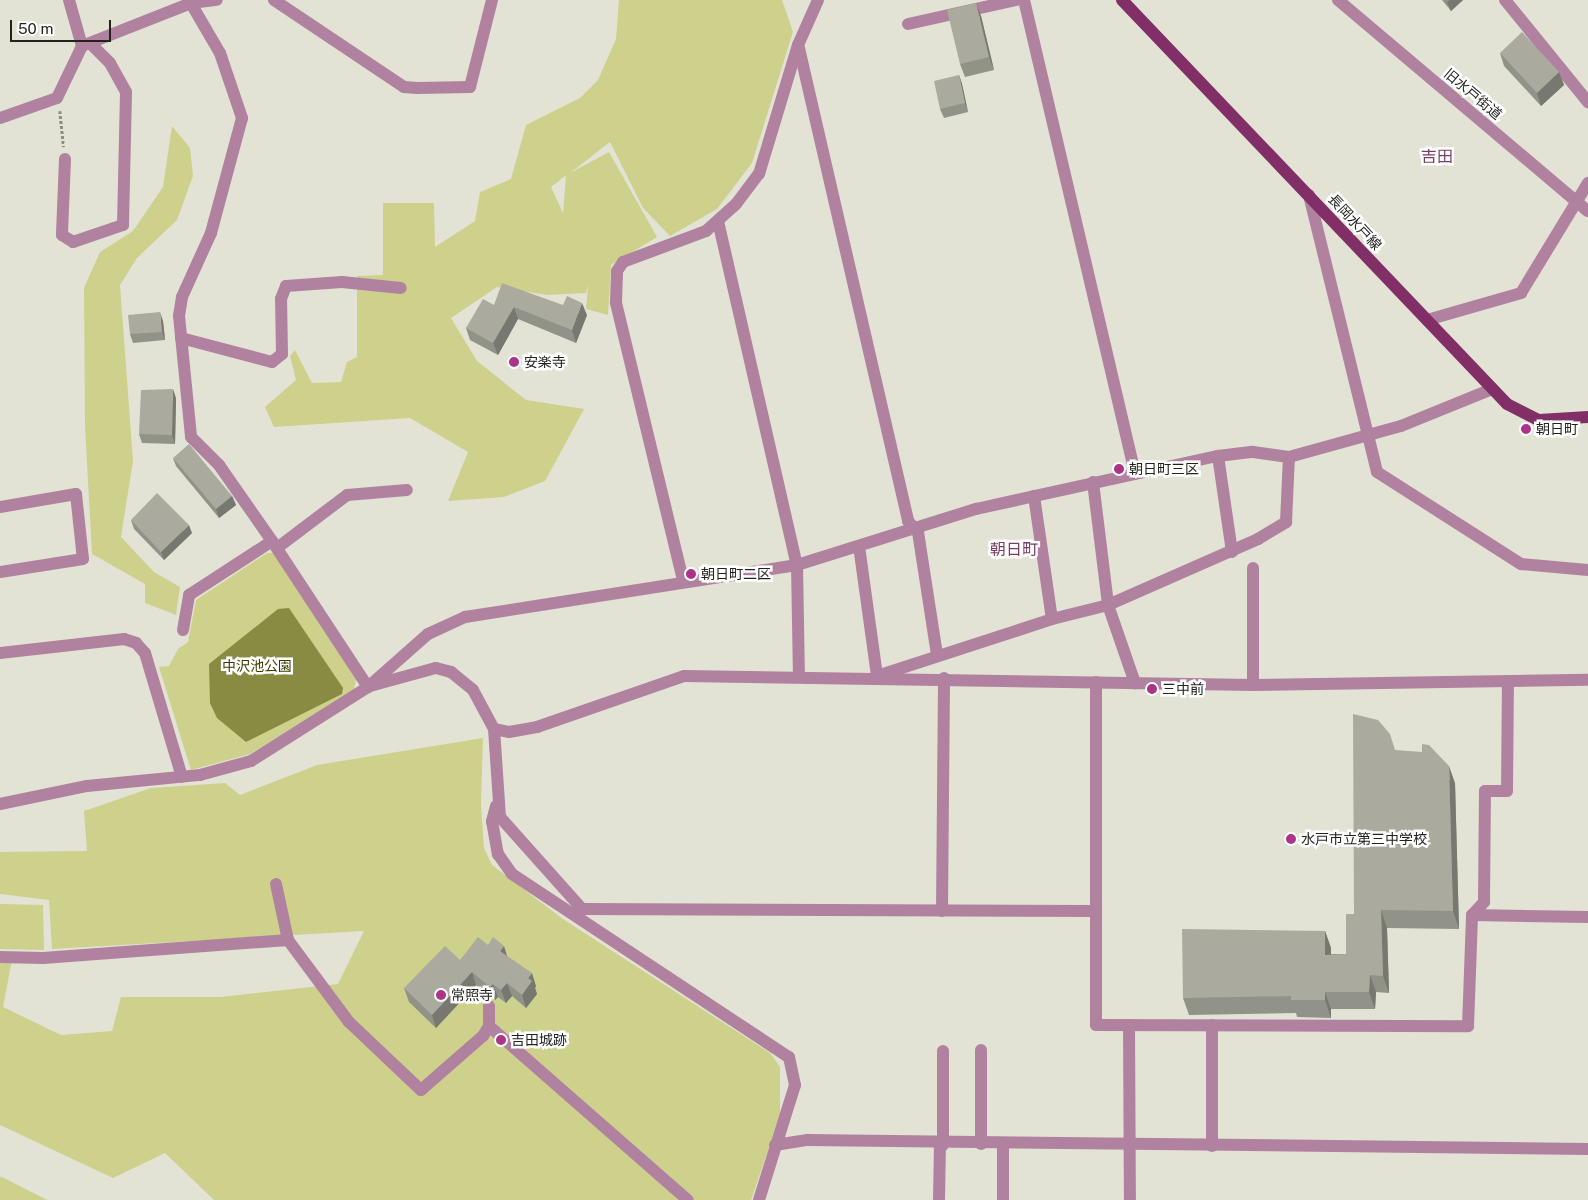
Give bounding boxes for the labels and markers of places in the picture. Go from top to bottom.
place label: 安楽寺 [524,354,566,370]
marker: 安楽寺 [508,356,520,368]
place label: 朝日町 [1536,421,1578,437]
marker: 朝日町 [1520,423,1532,435]
place label: 朝日町三区 [1129,461,1199,477]
marker: 朝日町三区 [1113,463,1125,475]
place label: 朝日町二区 [701,566,771,582]
marker: 朝日町二区 [685,568,697,580]
place label: 三中前 [1162,681,1204,697]
marker: 三中前 [1146,683,1158,695]
place label: 水戸市立第三中学校 [1301,831,1427,847]
marker: 水戸市立第三中学校 [1285,833,1297,845]
place label: 常照寺 [451,987,493,1003]
marker: 常照寺 [435,989,447,1001]
place label: 吉田城跡 [511,1032,567,1048]
marker: 吉田城跡 [495,1034,507,1046]

